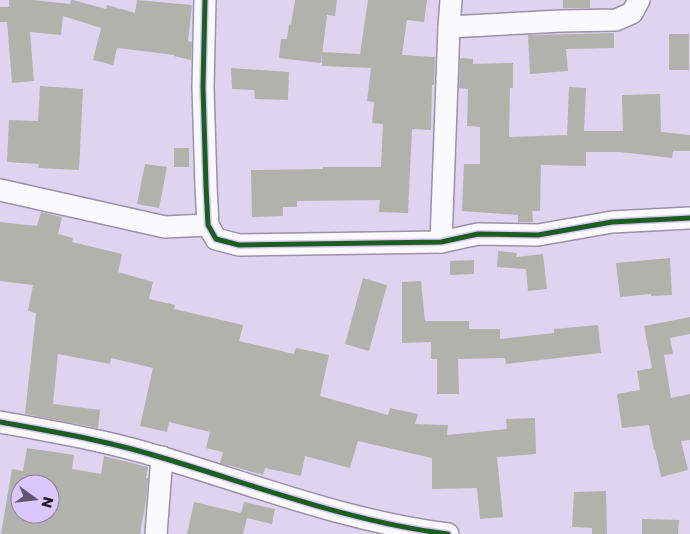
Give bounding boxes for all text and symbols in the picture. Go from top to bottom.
north arrow [10,474,60,524]
text: N [37,495,59,510]

